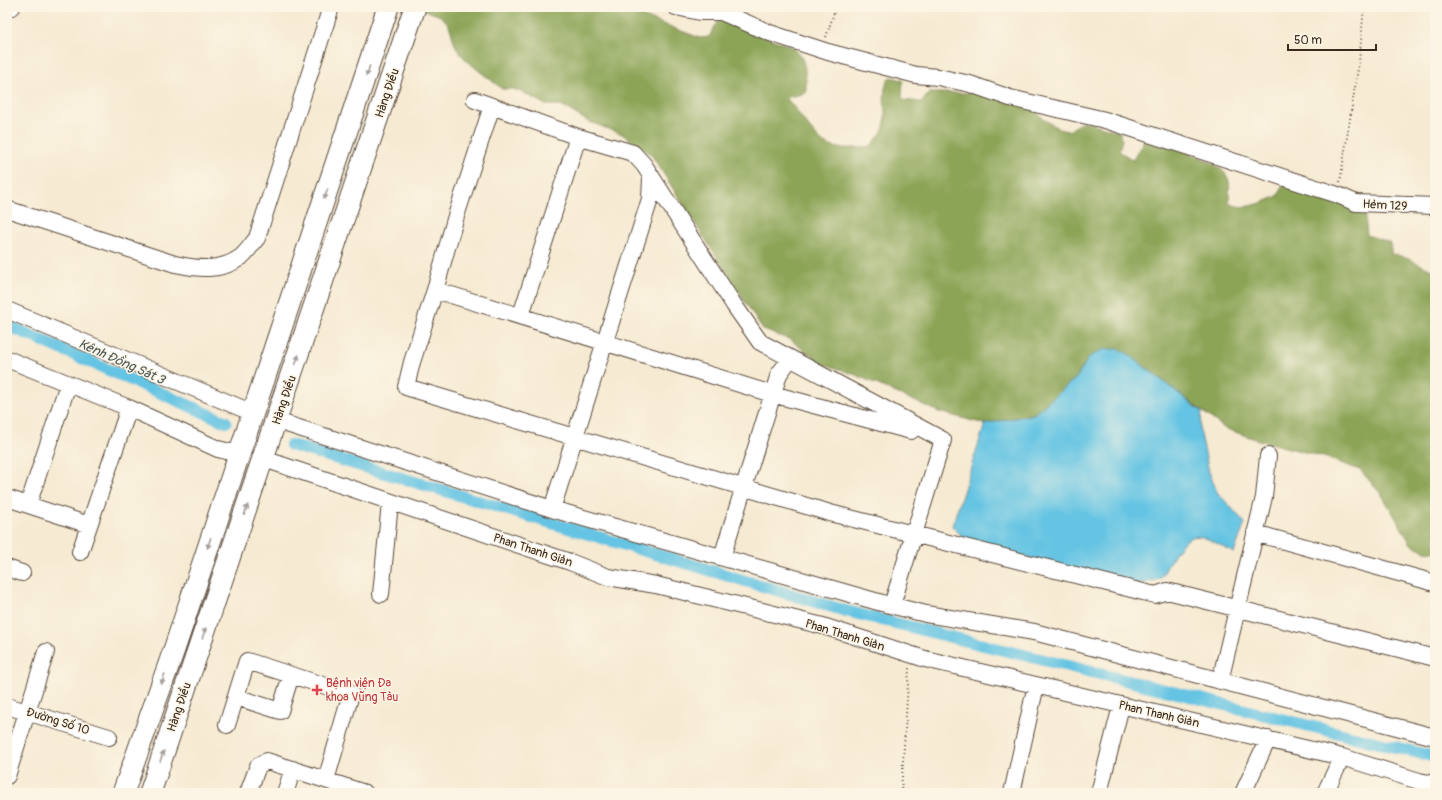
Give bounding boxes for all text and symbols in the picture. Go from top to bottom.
scale bar [1288,26,1376,52]
text: 50 m [1294,33,1322,48]
one-way arrow [364,65,370,77]
street label: Hàng Điều [371,66,403,120]
one-way arrow [323,188,329,200]
street label: Hẻm 129 [1362,197,1408,214]
water label: Kênh Đồng Sát 3 [76,336,169,389]
one-way arrow [294,354,300,366]
street label: Hàng Điều [268,373,300,427]
one-way arrow [244,504,250,516]
street label: Phan Thanh Giản [491,531,575,570]
one-way arrow [206,537,212,549]
street label: Phan Thanh Giản [803,616,887,655]
one-way arrow [202,627,208,639]
one-way arrow [160,674,166,686]
place label: Bệnh viện Đa khoa Vũng Tàu [326,676,398,705]
street label: Hàng Điều [163,680,195,734]
marker: Bệnh viện Đa khoa Vũng Tàu [311,684,323,696]
street label: Phan Thanh Giản [1117,698,1201,731]
street label: Đường Số 10 [24,704,92,738]
one-way arrow [159,750,165,762]

